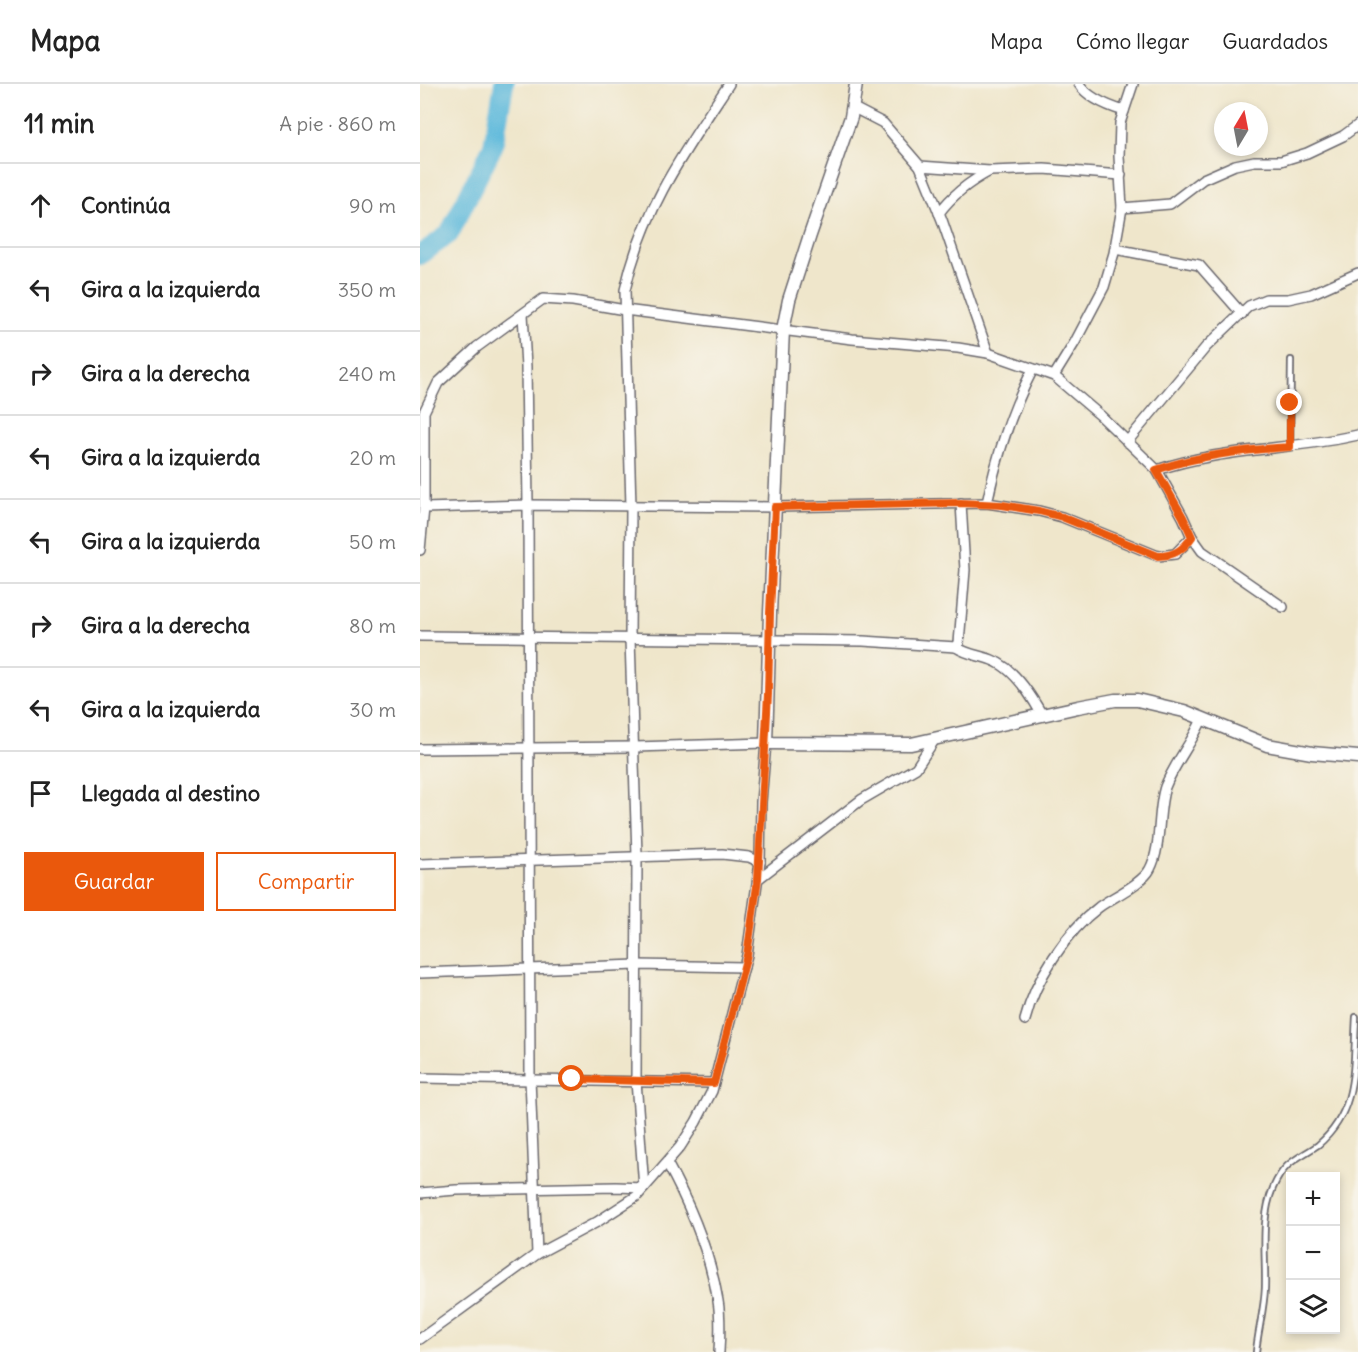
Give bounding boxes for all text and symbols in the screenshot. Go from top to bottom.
text: Mapa [30,23,100,59]
text: Mapa [990,28,1043,55]
text: Cómo llegar [1076,28,1189,55]
text: Guardados [1222,28,1328,55]
north arrow [1214,102,1268,156]
text: 11 min [24,107,95,140]
text: A pie · 860 m [279,111,396,136]
icon: ahead [24,189,57,222]
text: Continúa [81,191,170,219]
text: 90 m [349,193,396,218]
icon: left [24,273,57,306]
text: Gira a la izquierda [81,275,260,303]
text: 350 m [338,277,396,302]
icon: right [24,357,57,390]
text: Gira a la derecha [81,359,250,387]
text: 240 m [338,361,396,386]
route end [1276,389,1302,415]
icon: left [24,441,57,474]
text: Gira a la izquierda [81,443,260,471]
text: 20 m [350,445,396,470]
icon: left [24,525,57,558]
text: Gira a la izquierda [81,527,260,555]
text: 50 m [349,529,396,554]
icon: right [24,609,57,642]
text: Gira a la derecha [81,611,250,639]
text: 80 m [349,613,396,638]
icon: left [24,693,57,726]
text: Gira a la izquierda [81,695,260,723]
text: 30 m [349,697,396,722]
icon: arrive [24,777,57,810]
text: Llegada al destino [81,779,260,807]
button: Guardar [24,852,204,911]
button: Compartir [216,852,396,911]
route start [558,1065,584,1091]
map controls [1286,1172,1340,1334]
button: + [1286,1172,1340,1226]
button: − [1286,1226,1340,1280]
button: layers [1286,1280,1340,1334]

